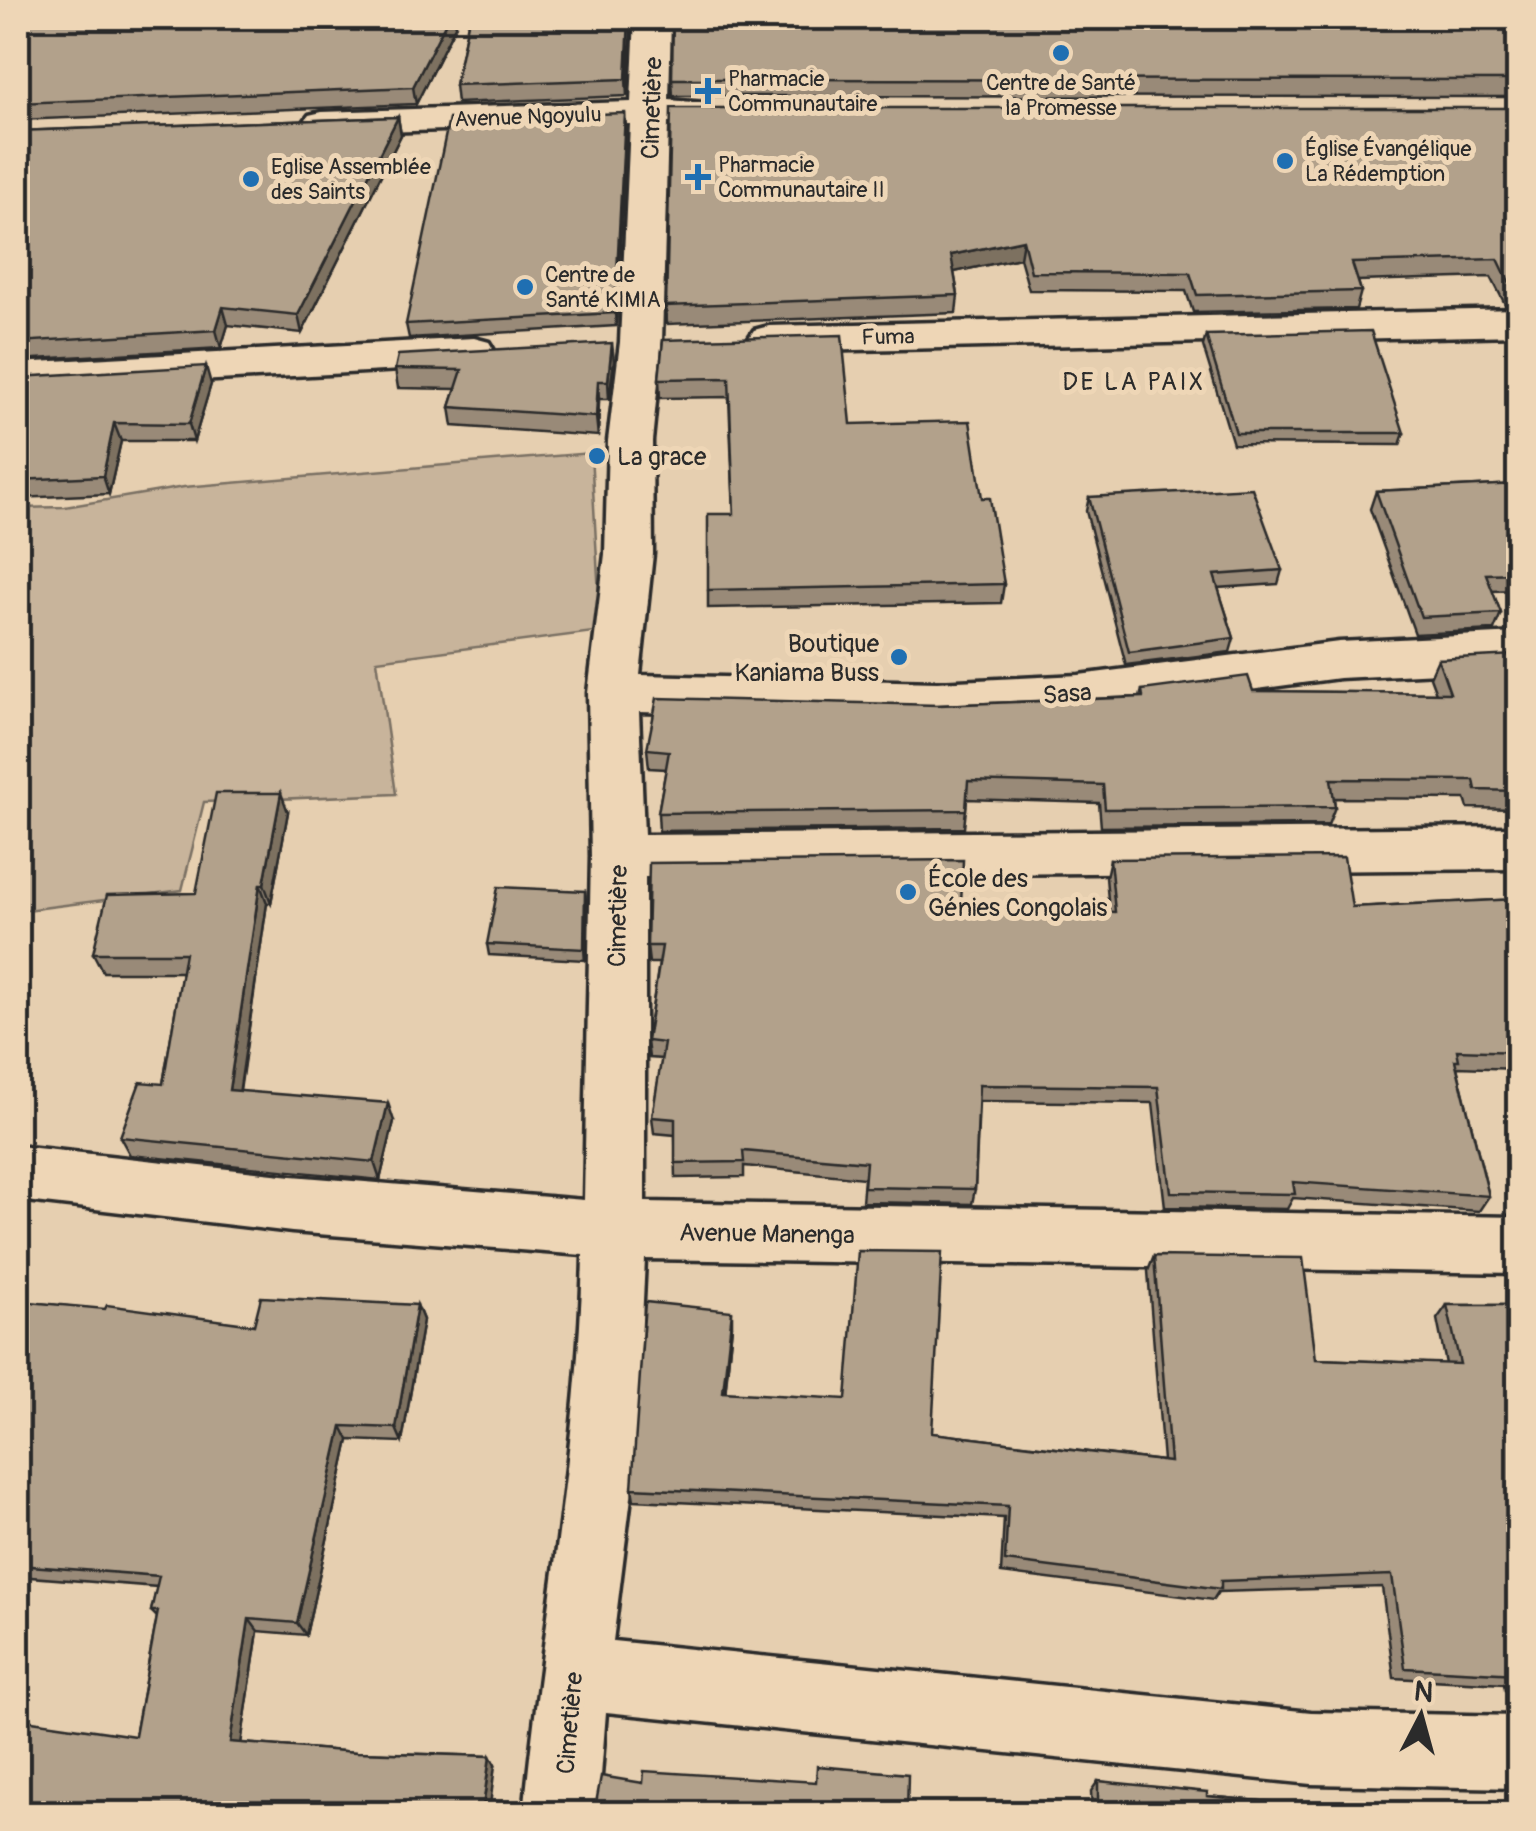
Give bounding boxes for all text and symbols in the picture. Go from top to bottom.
marker: Centre de Santé la Promesse [1050,42,1072,64]
street label: Cimetière [635,56,670,160]
place label: Pharmacie Communautaire [728,65,878,118]
place label: Centre de Santé la Promesse [986,69,1136,122]
marker: Pharmacie Communautaire [697,80,719,102]
street label: Avenue Ngoyulu [454,100,602,134]
place label: Église Évangélique La Rédemption [1305,135,1472,188]
marker: Église Évangélique La Rédemption [1274,150,1296,172]
place label: Pharmacie Communautaire II [718,151,885,204]
place label: Eglise Assemblée des Saints [271,153,431,206]
marker: Pharmacie Communautaire II [687,166,709,188]
marker: Eglise Assemblée des Saints [240,168,262,190]
place label: Centre de Santé KIMIA [545,261,661,314]
marker: Centre de Santé KIMIA [514,276,536,298]
street label: Fuma [861,323,915,351]
district label: DE LA PAIX [1062,367,1206,398]
place label: La grace [617,442,707,473]
marker: La grace [586,445,608,467]
place label: Boutique Kaniama Buss [734,629,880,689]
marker: Boutique Kaniama Buss [888,646,910,668]
street label: Sasa [1042,677,1093,712]
place label: École des Génies Congolais [928,863,1107,924]
street label: Cimetière [602,864,635,967]
marker: École des Génies Congolais [897,881,919,903]
street label: Avenue Manenga [679,1217,855,1252]
north arrow [1371,1666,1471,1766]
street label: Cimetière [551,1670,590,1775]
text: N [1412,1674,1435,1711]

